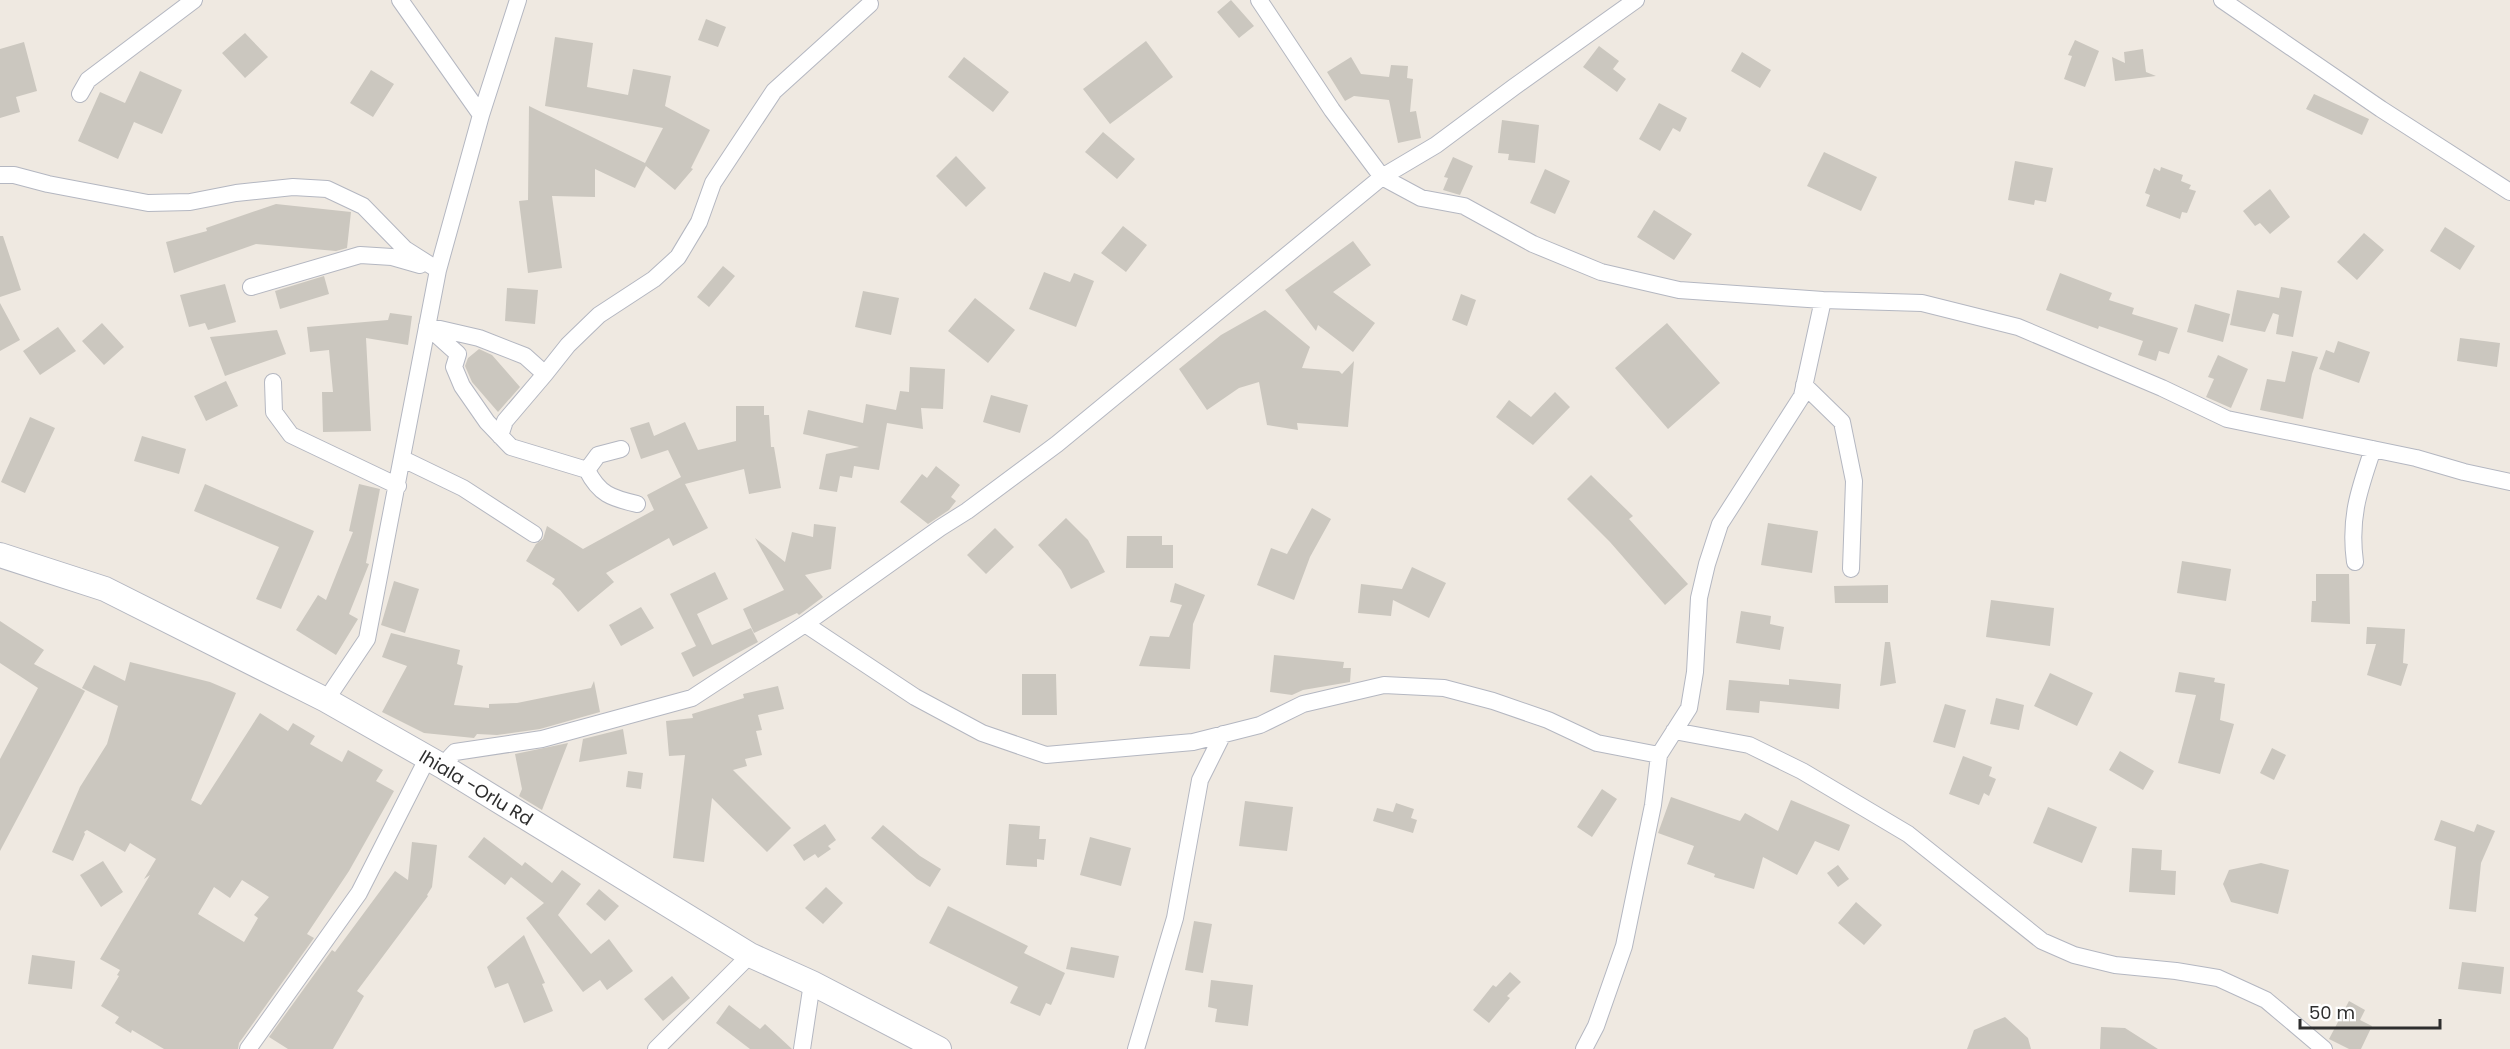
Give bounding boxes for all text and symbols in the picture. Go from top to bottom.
street label: Ihiala -Orlu Rd [415,744,538,831]
scale bar [2300,992,2440,1030]
text: 50 m [2309,1000,2355,1025]

